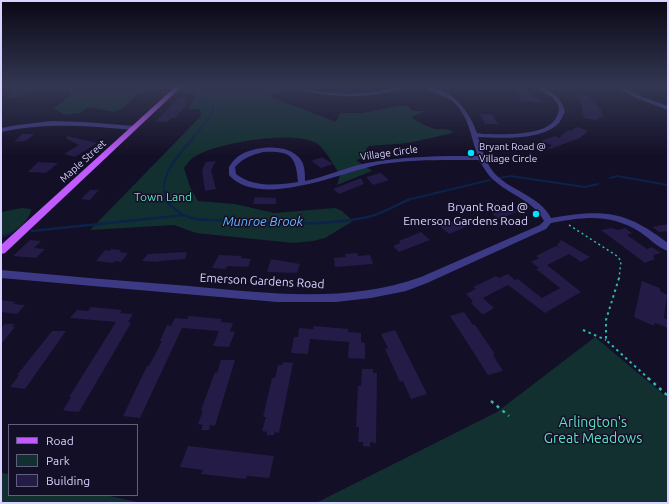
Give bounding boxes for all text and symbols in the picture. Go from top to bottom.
street label: Maple Street [57,137,109,185]
place label: Bryant Road @ Village Circle [479,141,546,164]
street label: Village Circle [359,143,419,163]
marker: Bryant Road @ Village Circle [466,148,476,158]
park label: Town Land [134,190,192,204]
place label: Bryant Road @ Emerson Gardens Road [403,200,528,228]
marker: Bryant Road @ Emerson Gardens Road [531,209,541,219]
water label: Munroe Brook [223,214,303,230]
street label: Emerson Gardens Road [199,271,325,291]
park label: Arlington's Great Meadows [544,414,642,446]
legend [8,424,138,496]
text: Road [46,434,74,447]
text: Park [46,454,70,467]
text: Building [46,474,90,487]

